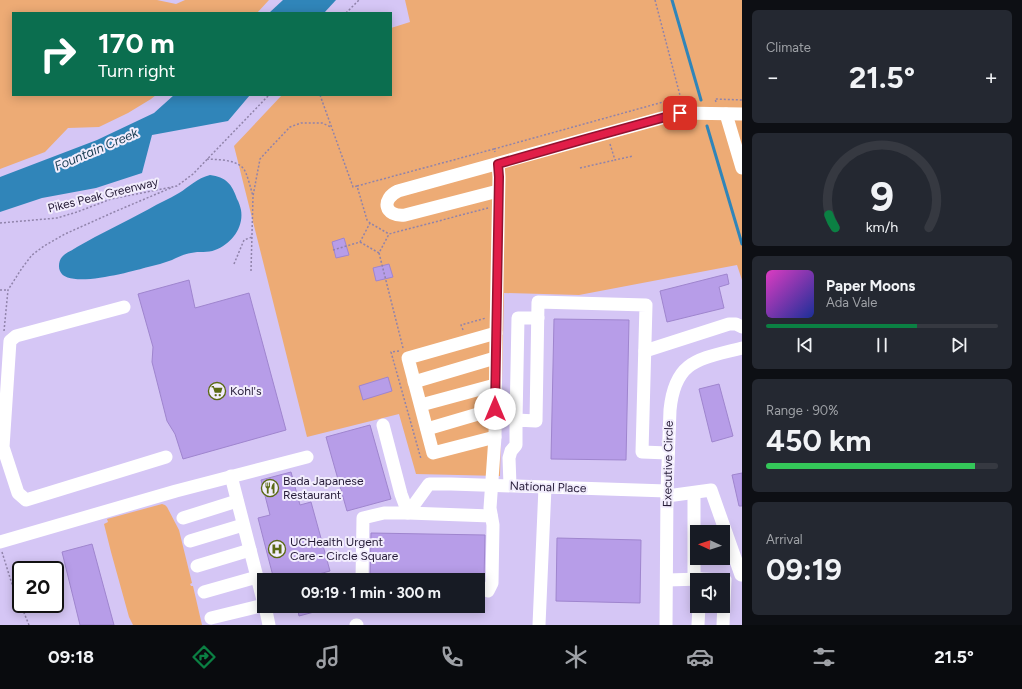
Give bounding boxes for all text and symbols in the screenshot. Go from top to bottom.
text: 170 m [98,26,175,60]
icon: right [32,28,84,80]
text: Climate [766,40,811,55]
text: 21.5° [849,59,915,96]
text: Turn right [98,60,175,82]
text: − [766,64,780,91]
text: + [984,64,998,91]
pin [663,96,697,130]
icon: arrive [669,102,691,124]
water label: Fountain Creek [52,125,141,174]
text: 9 [870,170,894,220]
street label: Pikes Peak Greenway [46,174,160,215]
text: km/h [866,217,898,235]
text: Paper Moons [826,277,915,295]
text: Ada Vale [826,295,877,310]
icon: previous [794,334,816,356]
icon: pause [871,334,893,356]
icon: next [948,334,970,356]
supermarket icon: Kohl's [207,381,227,401]
place label: Kohl's [230,384,262,398]
position arrow [474,388,516,430]
text: Range · 90% [766,403,838,418]
street label: Executive Circle [660,420,676,507]
text: 450 km [766,422,871,459]
place label: Bada Japanese Restaurant [283,474,364,502]
restaurant icon: Bada Japanese Restaurant [260,478,280,498]
street label: National Place [509,479,587,495]
north arrow [690,525,730,565]
map controls [690,525,730,613]
text: Arrival [766,532,803,547]
place label: UCHealth Urgent Care - Circle Square [290,535,399,563]
hospital icon: UCHealth Urgent Care - Circle Square [267,539,287,559]
text: 09:19 [766,551,842,588]
speed limit sign: 20 [12,561,64,613]
button: sound [690,573,730,613]
text: 09:19 · 1 min · 300 m [301,584,441,602]
icon: directions [190,643,218,671]
icon: music [314,643,342,671]
icon: phone [438,643,466,671]
icon: climate [562,643,590,671]
icon: car [686,643,714,671]
icon: filters [810,643,838,671]
text: 09:18 [48,646,94,668]
text: 21.5° [934,646,974,668]

